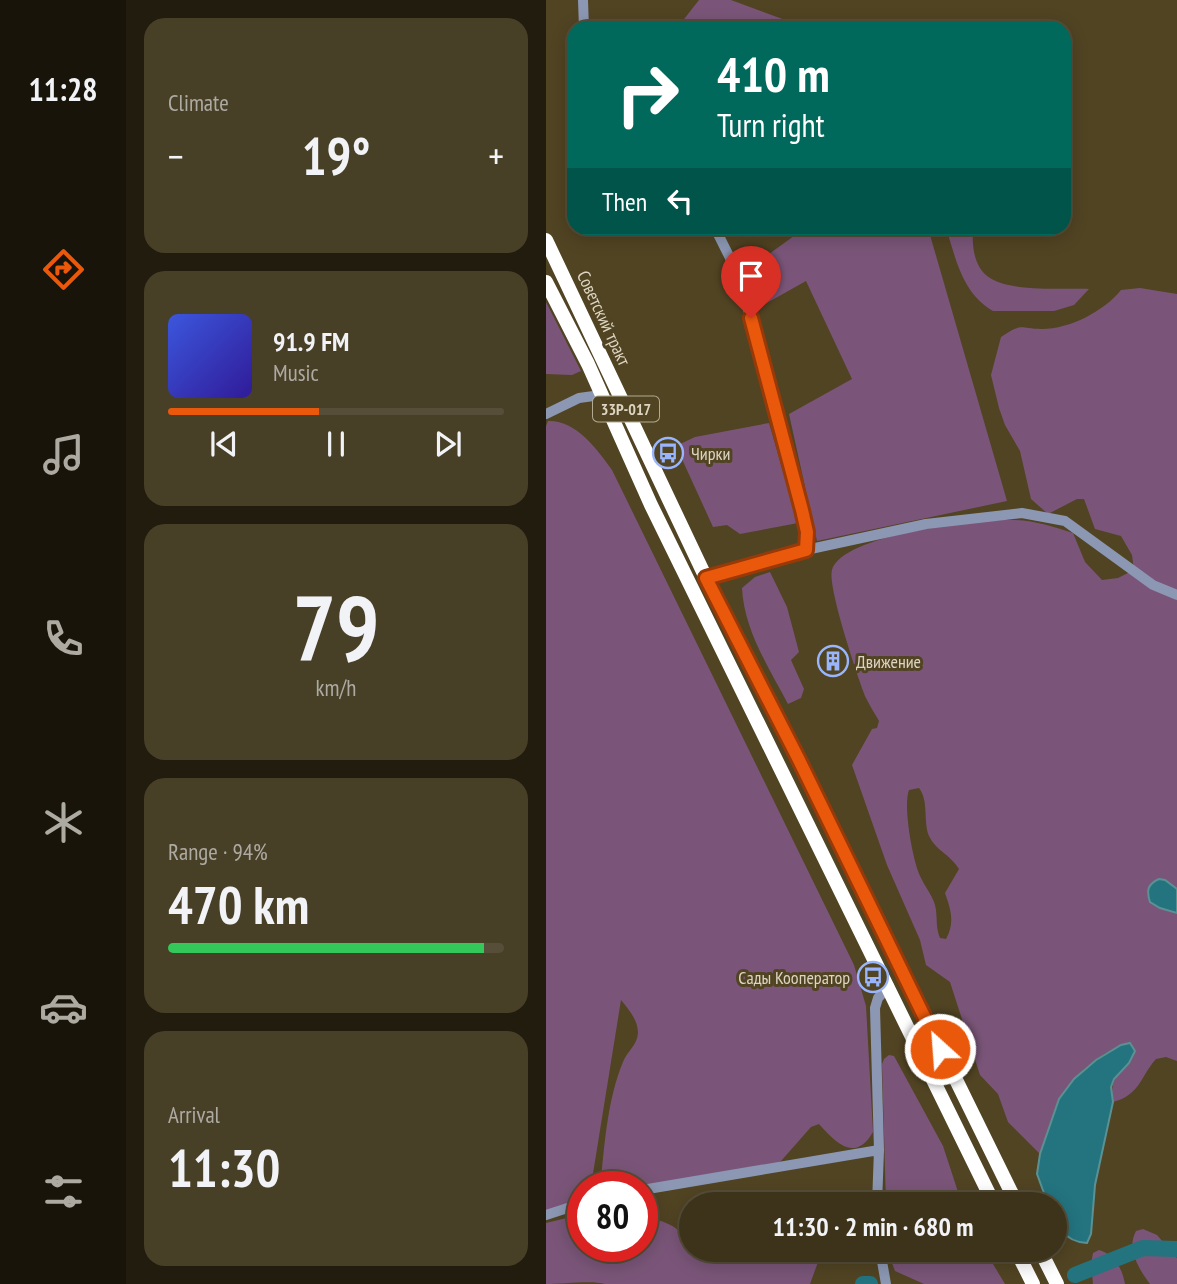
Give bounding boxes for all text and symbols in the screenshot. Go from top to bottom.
text: 410 m [717,42,830,106]
icon: right [602,49,693,140]
text: 11:28 [28,68,98,110]
text: Climate [168,88,229,117]
text: Turn right [717,104,825,146]
text: 19° [302,122,370,189]
text: − [168,131,184,180]
text: + [488,131,504,180]
icon: left [661,182,699,220]
text: Then [602,185,647,218]
icon: directions [39,245,88,294]
pin [721,246,781,318]
icon: arrive [732,257,770,295]
street label: Советский тракт [572,267,636,369]
text: 91.9 FM [273,325,349,358]
text: Music [273,358,319,387]
road number: 33Р-017 [593,396,659,422]
icon: previous [205,425,243,463]
icon: pause [317,425,355,463]
icon: next [429,425,467,463]
icon: music [39,430,88,479]
bus stop icon: Чирки [651,436,685,470]
place label: Чирки [691,442,730,465]
text: 79 [293,568,380,686]
icon: phone [39,614,88,663]
building icon: Движение [816,644,850,678]
place label: Движение [856,650,921,673]
text: km/h [316,673,356,702]
icon: climate [39,798,88,847]
text: Range · 94% [168,837,268,866]
text: 470 km [168,871,309,938]
bus stop icon: Сады Кооператор [856,960,890,994]
place label: Сады Кооператор [738,966,850,989]
icon: car [39,983,88,1032]
position arrow [903,1012,977,1086]
text: Arrival [168,1100,220,1129]
text: 11:30 [168,1134,280,1201]
icon: filters [39,1167,88,1216]
speed limit sign: 80 [567,1171,658,1262]
text: 11:30 · 2 min · 680 m [773,1210,973,1243]

